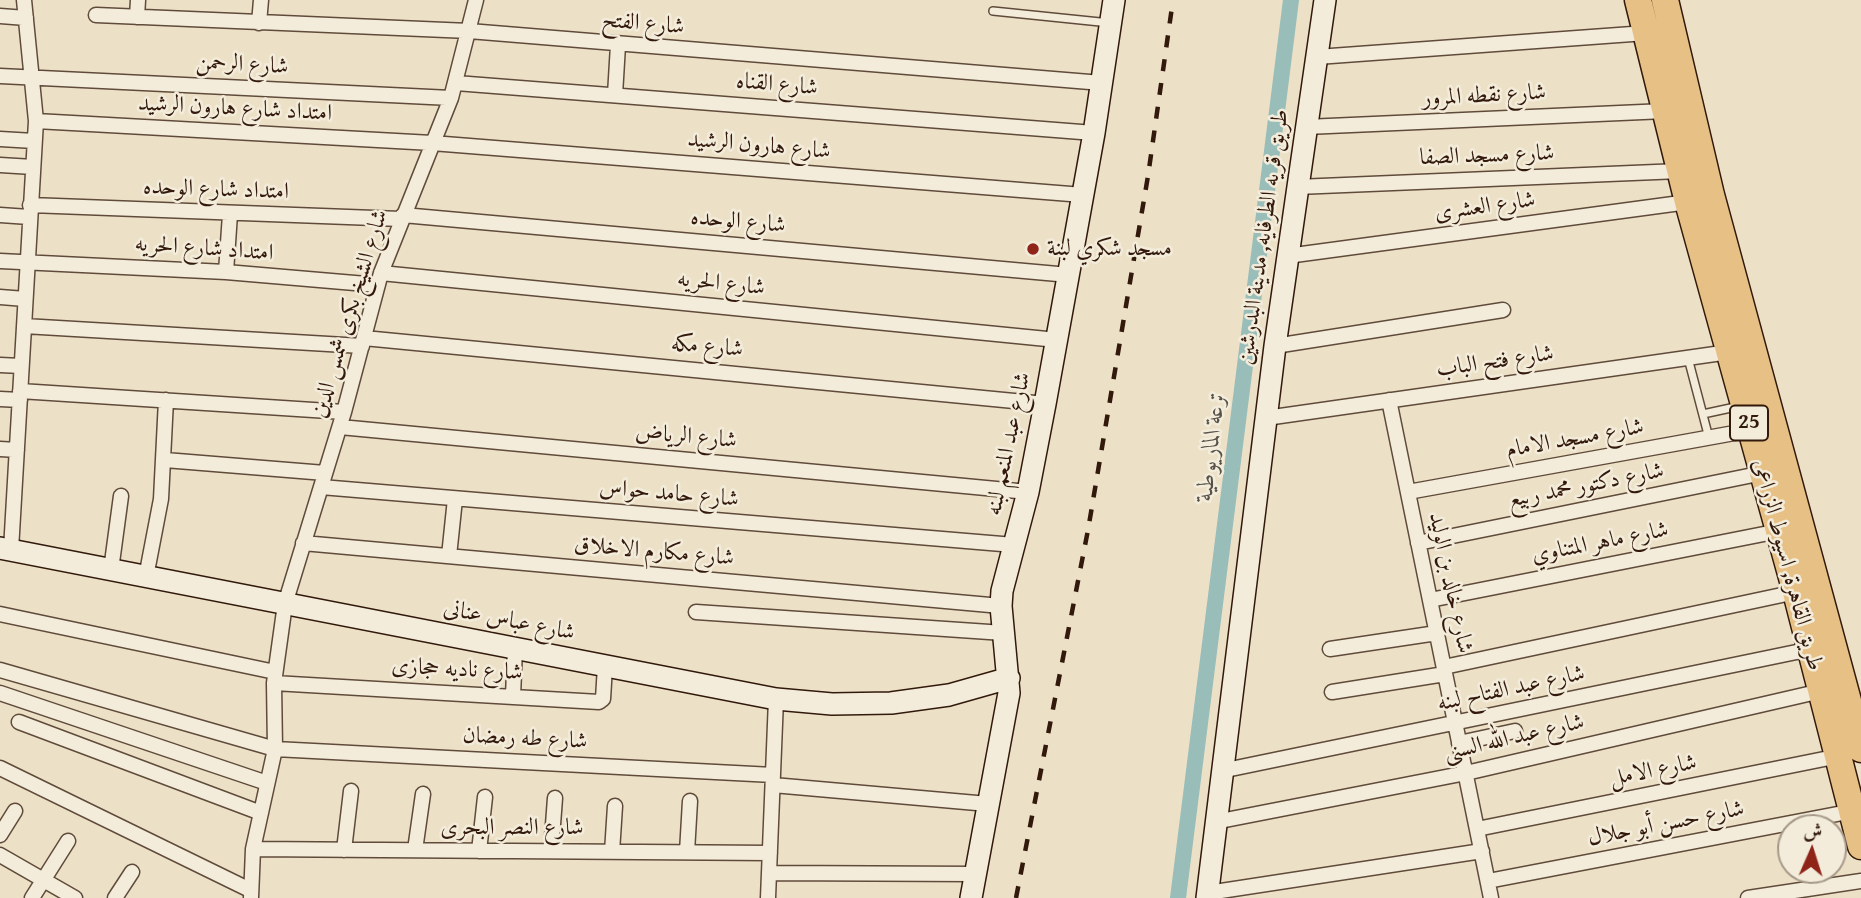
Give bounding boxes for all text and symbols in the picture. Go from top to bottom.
street label: شارع الفتح [600,7,686,41]
street label: شارع الرحمن [195,49,289,81]
street label: شارع القناه [735,68,819,102]
street label: شارع نقطه المرور [1421,79,1547,113]
street label: امتداد شارع هارون الرشيد [137,90,333,128]
street label: طريق قريه الطرفايه, مدينة البدرشين [1232,108,1296,366]
street label: شارع هارون الرشيد [686,126,832,166]
street label: شارع مسجد الصفا [1419,140,1555,172]
street label: امتداد شارع الوحده [143,174,289,206]
street label: شارع العشرى [1433,186,1537,228]
street label: شارع الوحده [689,204,787,240]
street label: شارع الشيخ بكرى شمس الدين [305,207,395,421]
street label: امتداد شارع الحريه [134,230,274,268]
place label: مسجد شكري لبنة [1047,235,1172,263]
marker: مسجد شكري لبنة [1025,241,1041,257]
street label: شارع الحريه [676,266,766,302]
street label: شارع مكه [670,330,744,364]
street label: شارع فتح الباب [1434,340,1556,384]
street label: شارع عبد المنعم لبنه [980,370,1038,518]
water label: ترعة الماريوطية [1191,389,1233,503]
road number: 25 [1730,406,1768,440]
street label: شارع مسجد الامام [1504,413,1646,465]
street label: شارع الرياض [634,419,738,455]
street label: طريق القاهرة, اسيوط الزراعى [1745,456,1829,674]
street label: شارع دكتور محمد ربيع [1506,457,1666,515]
street label: شارع حامد حواس [598,474,740,514]
street label: شارع خالد بن الوليد [1422,510,1478,656]
street label: شارع ماهر المتناوي [1529,516,1671,570]
street label: شارع مكارم الاخلاق [573,531,735,573]
street label: شارع عباس عنانى [441,595,577,647]
street label: شارع ناديه حجازى [391,653,523,687]
street label: شارع عبد الفتاح لبنه [1435,660,1587,718]
street label: شارع عبد الله السنى [1441,708,1587,768]
street label: شارع طه رمضان [462,722,588,756]
street label: شارع الامل [1607,749,1699,793]
street label: شارع حسن أبو جلال [1585,795,1747,853]
street label: شارع النصر البحرى [440,814,584,842]
north arrow [1777,814,1847,884]
text: ش [1803,816,1823,844]

